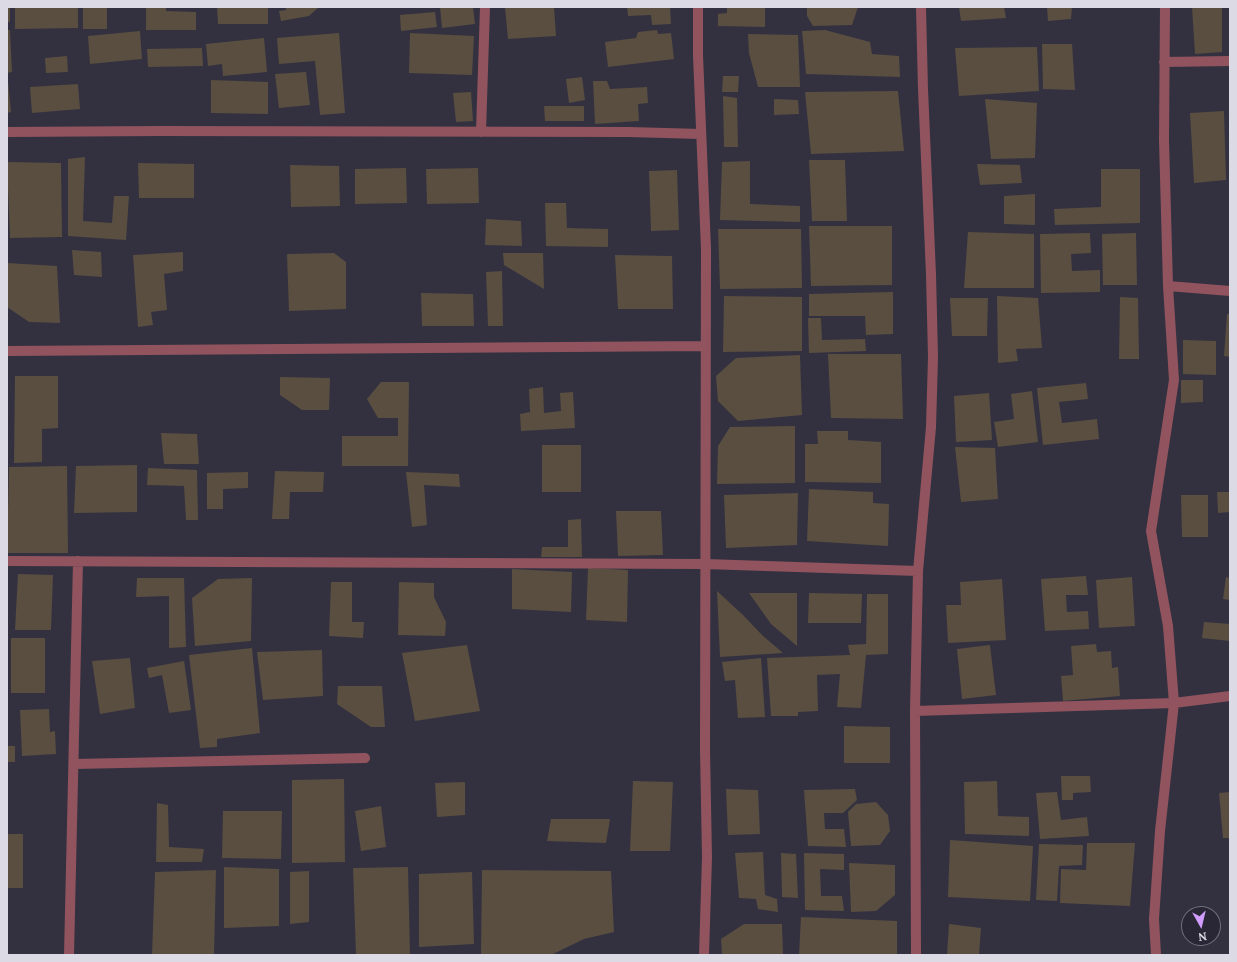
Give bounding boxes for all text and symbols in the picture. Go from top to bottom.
north arrow [1181,906,1221,946]
text: N [1197,929,1208,944]

